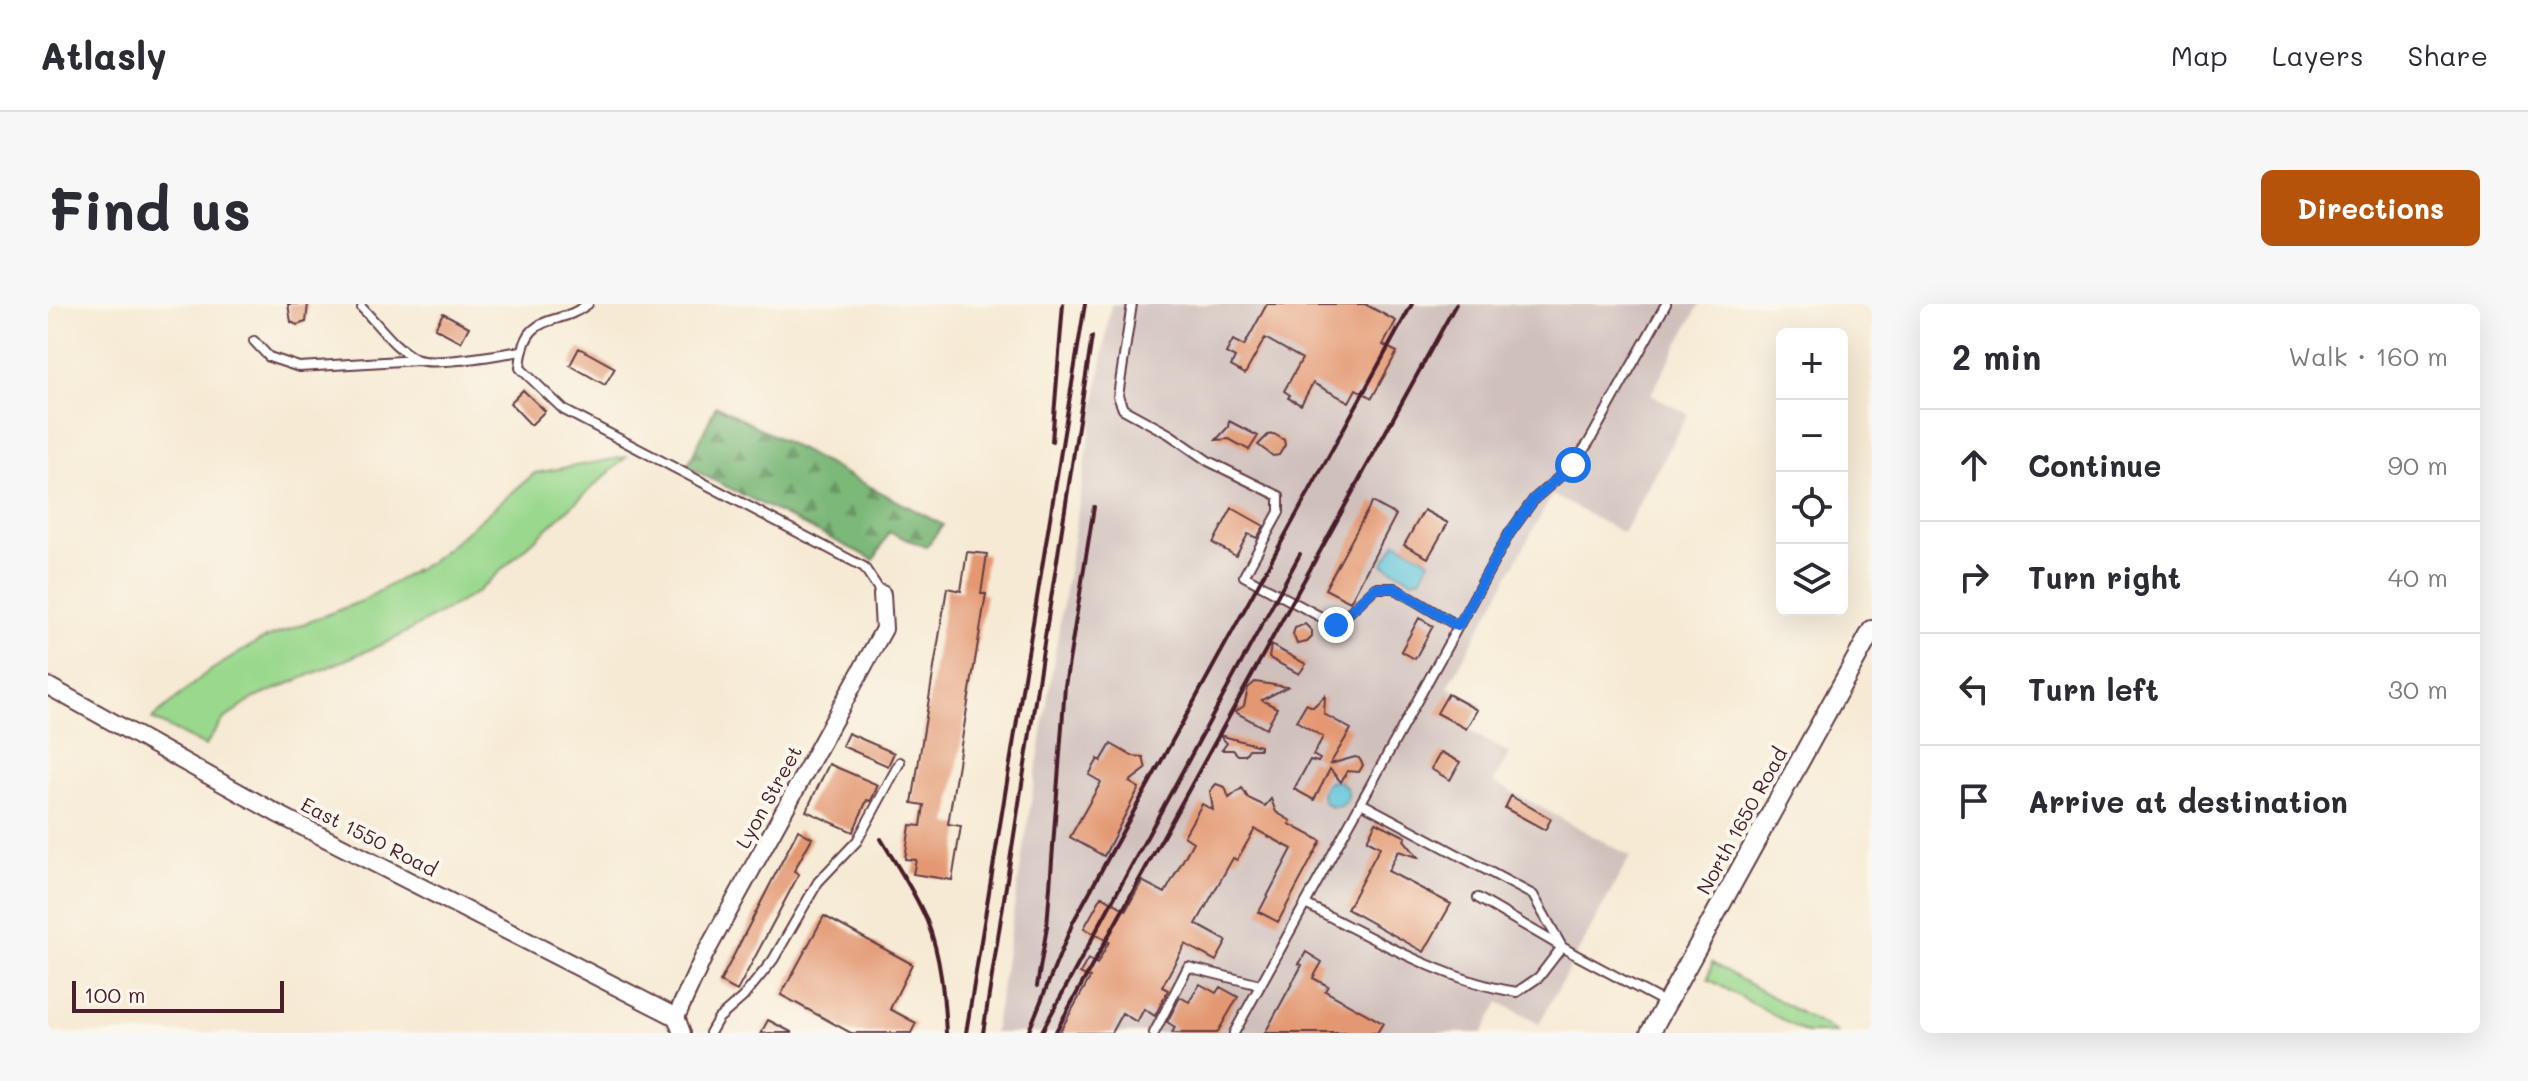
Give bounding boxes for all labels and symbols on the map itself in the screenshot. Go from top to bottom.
route start [1555,447,1591,483]
route end [1318,607,1354,643]
street label: Lyon Street [729,740,807,853]
street label: North 1650 Road [1690,742,1792,899]
street label: East 1550 Road [297,791,442,882]
scale bar [72,977,284,1013]

